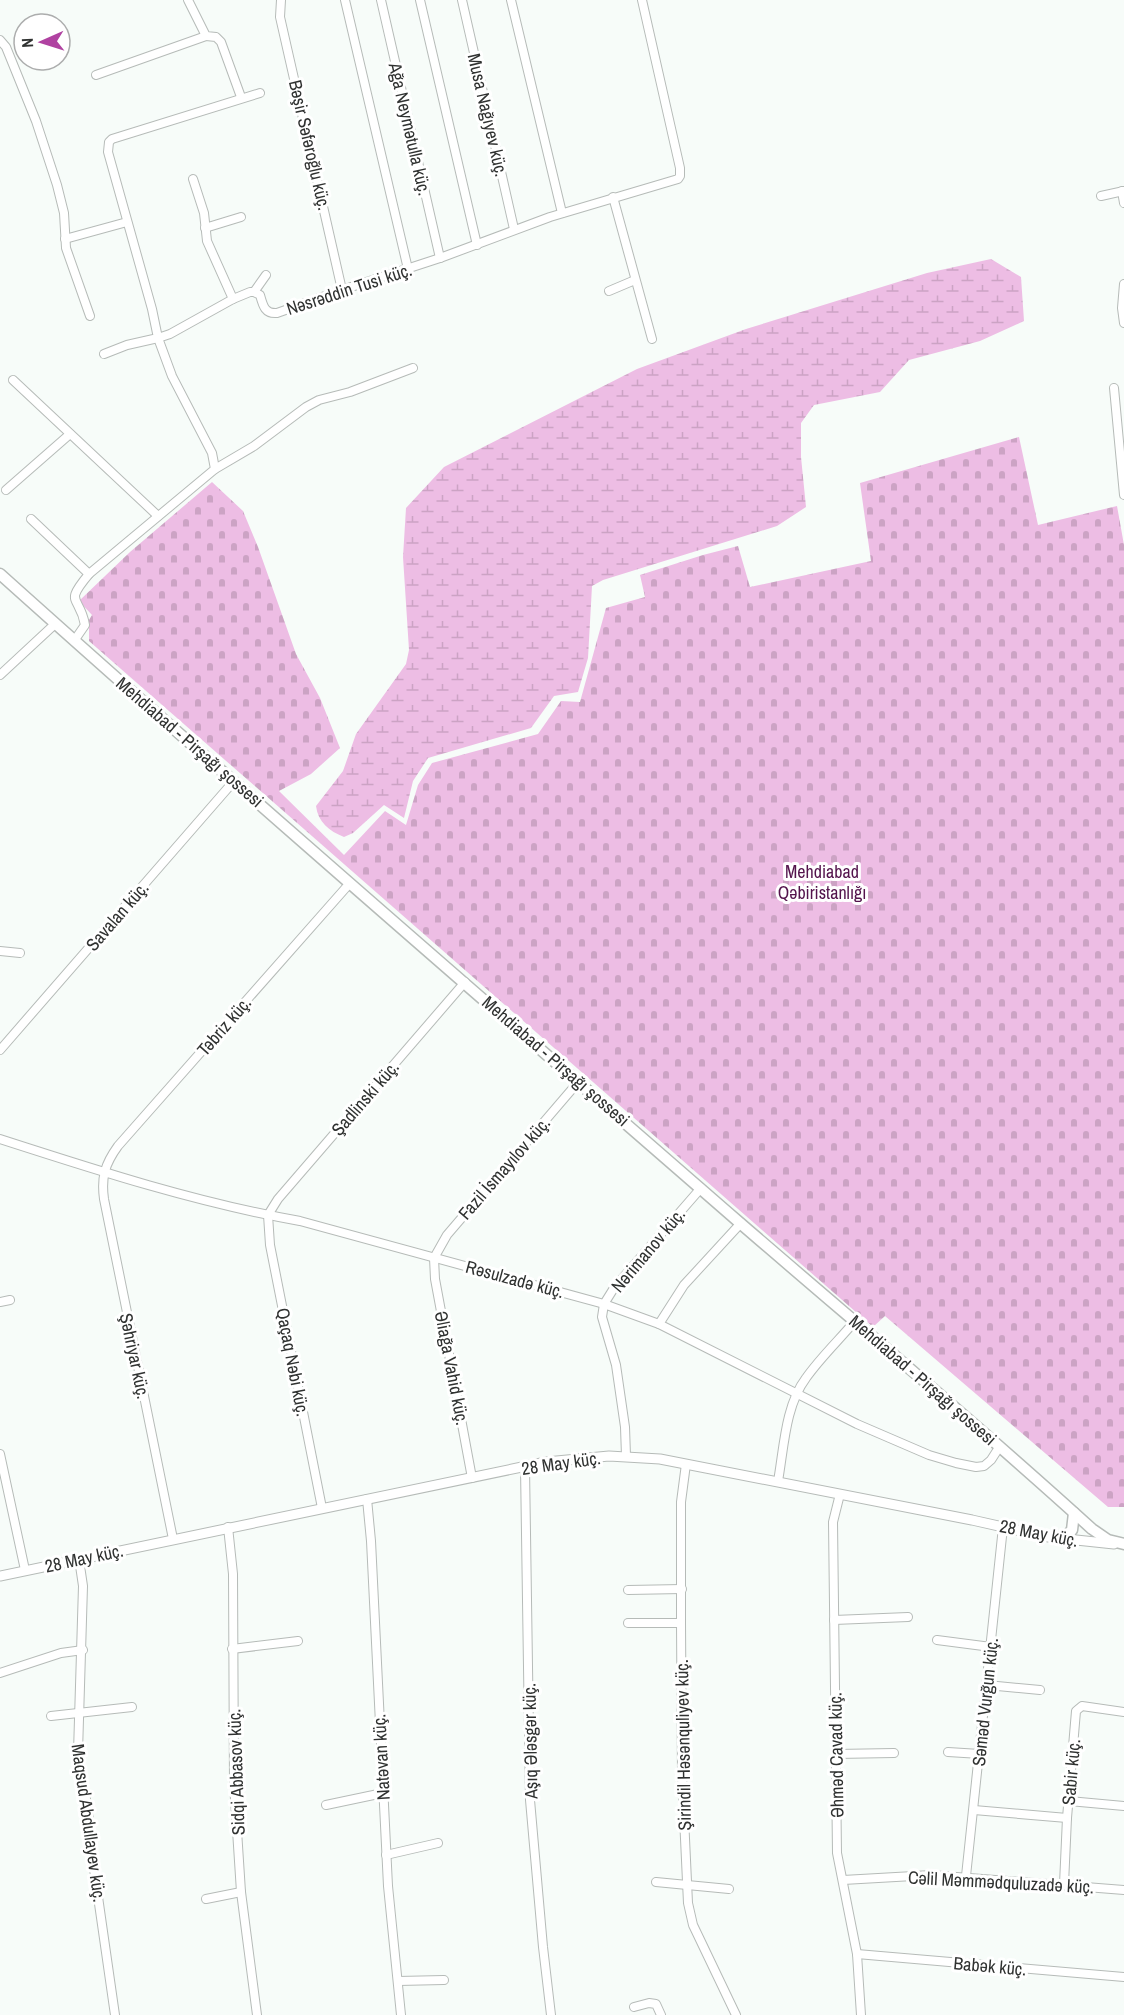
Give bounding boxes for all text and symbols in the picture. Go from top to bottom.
north arrow [12,12,72,72]
text: N [16,37,38,48]
street label: Musa Nağıyev küç. [462,51,514,179]
street label: Ağa Neymətulla küç. [382,59,437,198]
street label: Bəşir Səfəroğlu küç. [283,77,337,213]
street label: Nəsrəddin Tusi küç. [283,257,415,321]
street label: Mehdiabad - Pirşağı şossesi [111,671,269,813]
park label: Mehdiabad Qəbiristanlığı [778,859,866,905]
street label: Savalan küç. [80,876,154,956]
street label: Mehdiabad - Pirşağı şossesi [477,990,635,1132]
street label: Təbriz küç. [191,991,257,1061]
street label: Şadlinski küç. [325,1055,405,1141]
street label: Fazil İsmayılov küç. [452,1111,556,1225]
street label: Nərimanov küç. [605,1202,691,1298]
street label: Rəsulzadə küç. [463,1254,567,1304]
street label: Qaçaq Nəbi küç. [270,1306,316,1418]
street label: Əliağa Vahid küç. [429,1309,475,1427]
street label: Mehdiabad - Pirşağı şossesi [844,1309,1002,1451]
street label: Şəhriyar küç. [114,1311,156,1401]
street label: 28 May küç. [520,1445,602,1481]
street label: 28 May küç. [998,1513,1080,1553]
street label: 28 May küç. [42,1538,126,1578]
street label: Səməd Vurğun küç. [966,1636,1004,1768]
street label: Şirindil Həsənquliyev küç. [669,1659,697,1831]
street label: Aşıq Ələsgər küç. [516,1683,544,1800]
street label: Əhməd Cavad küç. [822,1692,850,1818]
street label: Sidqi Abbasov küç. [221,1708,251,1836]
street label: Natəvan küç. [366,1713,396,1801]
street label: Sabir küç. [1056,1738,1086,1806]
street label: Maqsud Abdullayev küç. [66,1742,112,1904]
street label: Cəlil Məmmədquluzadə küç. [907,1865,1095,1899]
street label: Babək küç. [953,1950,1027,1982]

